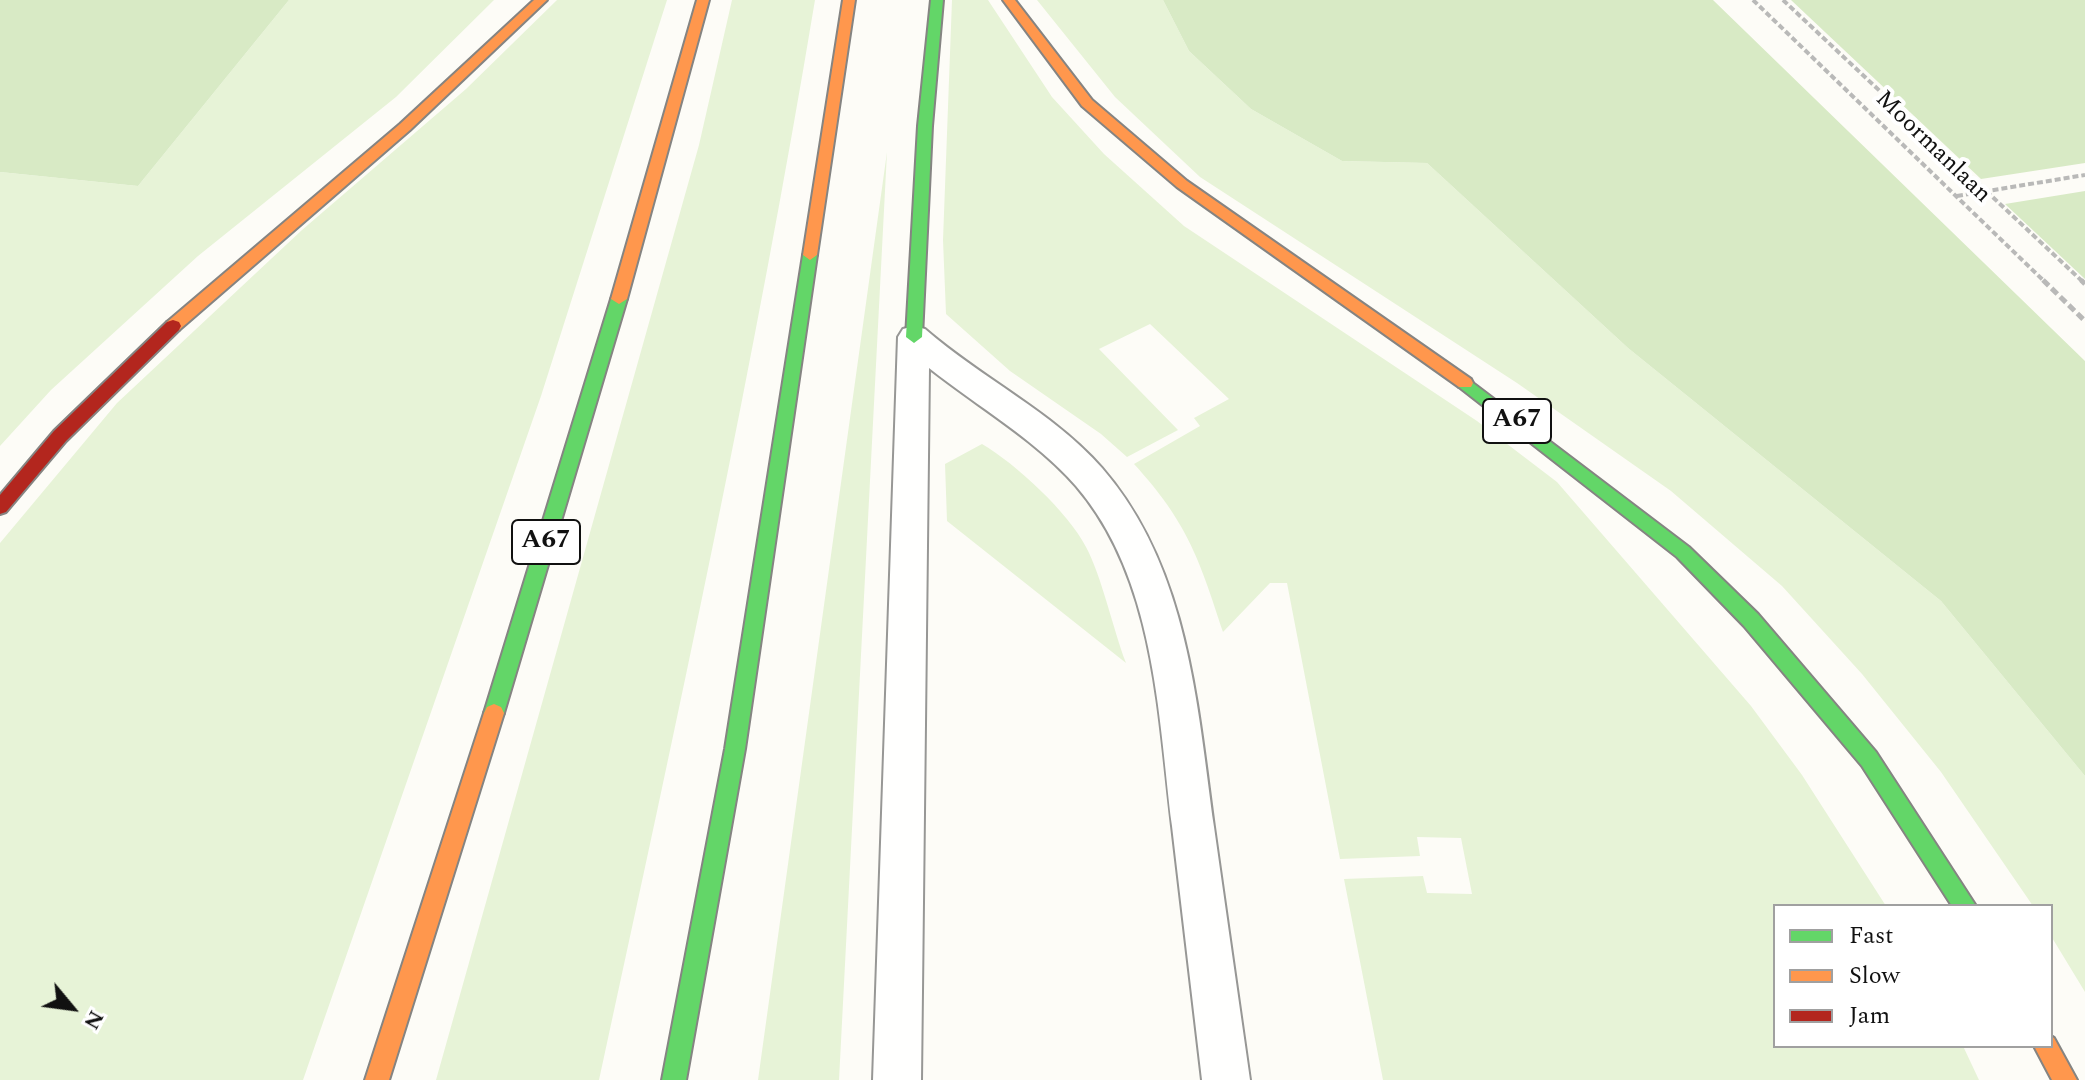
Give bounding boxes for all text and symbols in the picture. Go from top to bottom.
street label: Moormanlaan [1868,86,1996,210]
road number: A67 [1483,399,1551,443]
road number: A67 [512,520,580,564]
legend [1773,904,2053,1048]
text: Fast [1849,918,1894,954]
text: Slow [1849,958,1900,994]
north arrow [32,968,112,1048]
text: Jam [1849,998,1890,1034]
text: N [75,1004,112,1036]

